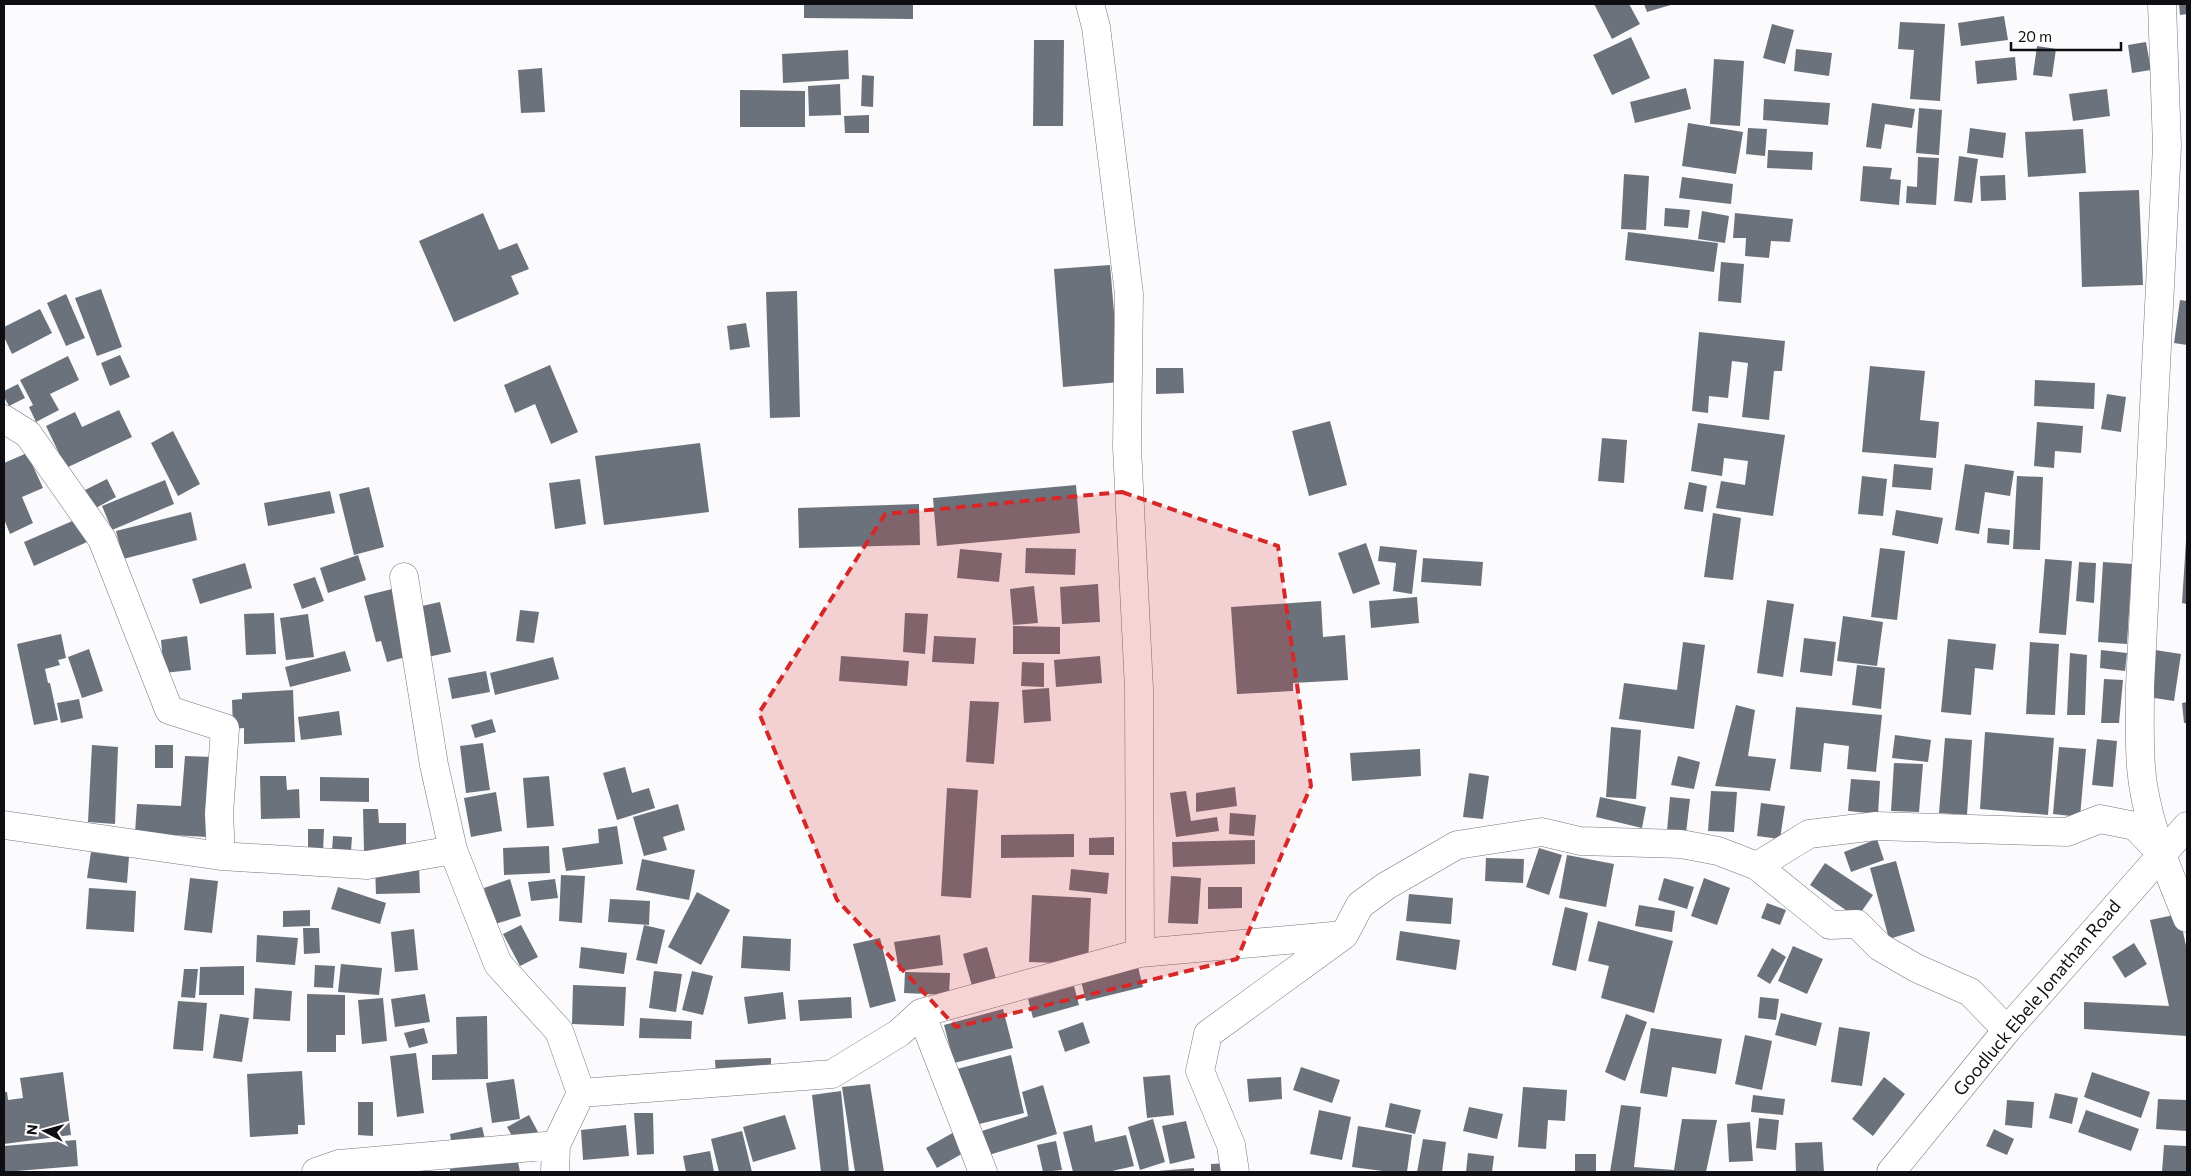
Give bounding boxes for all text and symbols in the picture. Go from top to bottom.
scale bar [2011,20,2121,52]
text: 20 m [2018,27,2052,45]
street label: Goodluck Ebele Jonathan Road [1948,895,2125,1100]
north arrow [20,1106,70,1156]
text: N [23,1123,41,1136]

